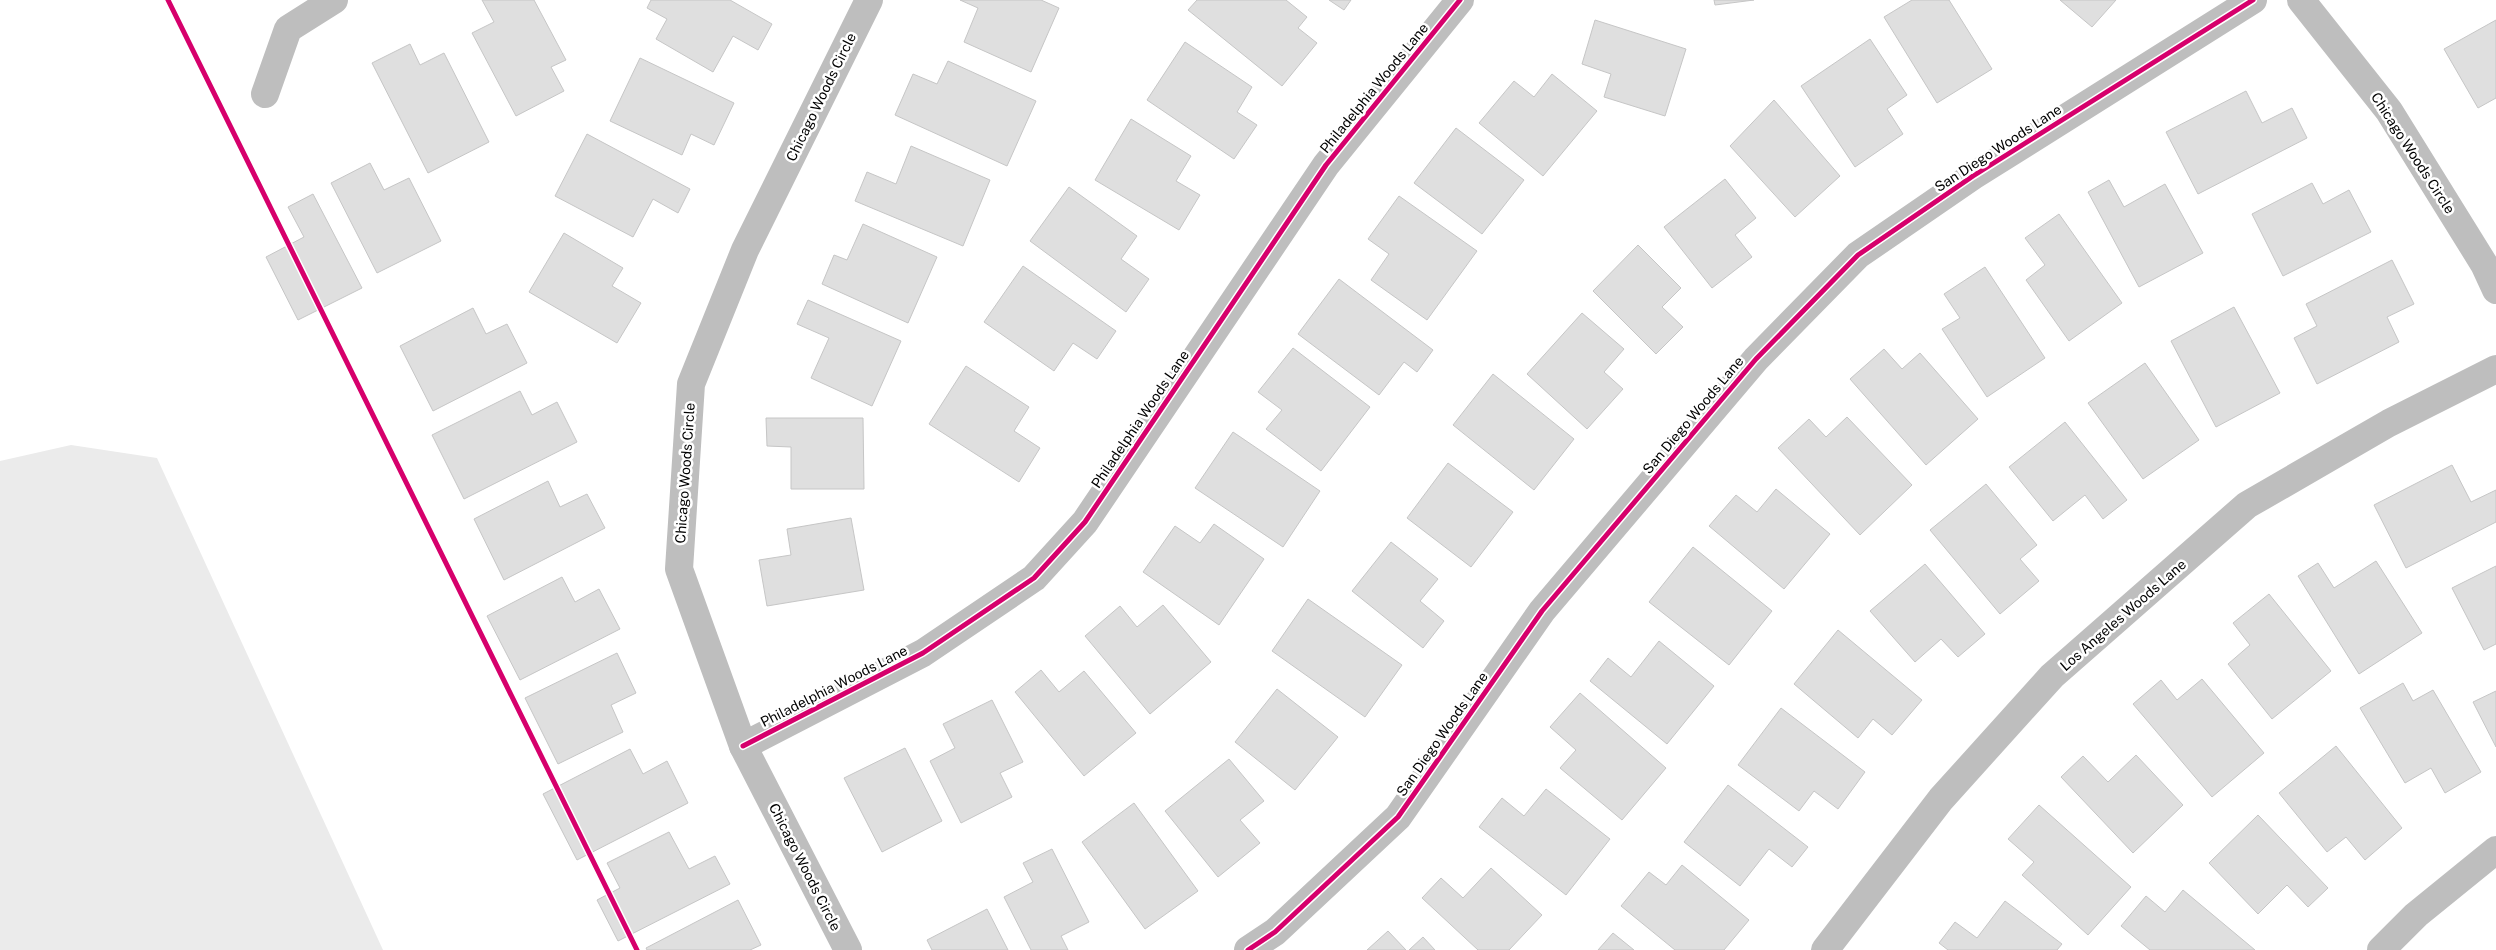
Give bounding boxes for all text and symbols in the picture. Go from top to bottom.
street label: Philadelphia Woods Lane [1317,20,1431,156]
street label: Chicago Woods Circle [783,30,859,164]
street label: Chicago Woods Circle [2368,89,2458,217]
street label: San Diego Woods Lane [1932,101,2064,195]
street label: Philadelphia Woods Lane [1088,347,1192,491]
street label: San Diego Woods Lane [1639,353,1747,477]
street label: Chicago Woods Circle [672,402,698,544]
street label: Los Angeles Woods Lane [2057,556,2189,674]
street label: Philadelphia Woods Lane [758,642,910,730]
street label: San Diego Woods Lane [1393,669,1491,799]
street label: Chicago Woods Circle [766,801,844,934]

